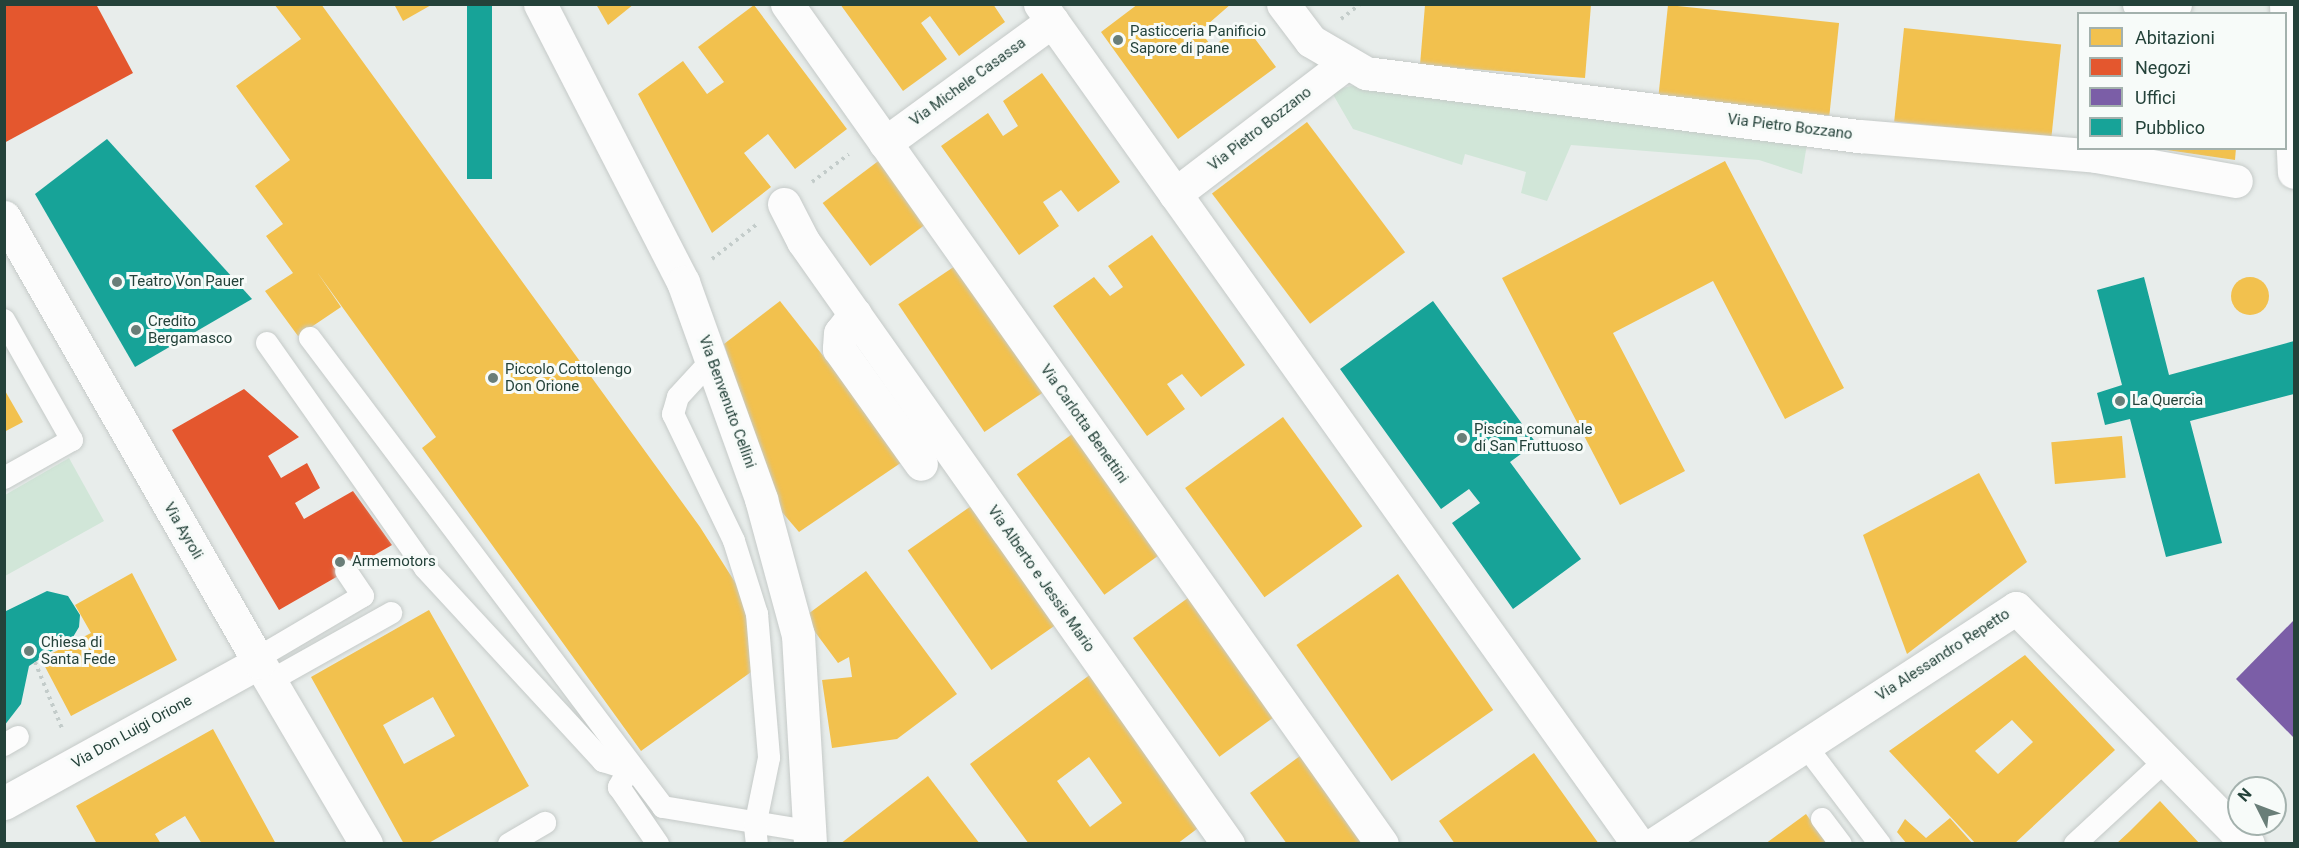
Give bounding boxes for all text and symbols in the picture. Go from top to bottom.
legend [2077,12,2287,150]
place label: Pasticceria Panificio Sapore di pane [1130,22,1266,57]
text: Abitazioni [2135,27,2215,48]
marker: Pasticceria Panificio Sapore di pane [1111,33,1125,47]
street label: Via Michele Casassa [907,34,1029,130]
text: Negozi [2135,57,2191,78]
street label: Via Pietro Bozzano [1205,83,1315,175]
text: Uffici [2135,87,2176,108]
street label: Via Pietro Bozzano [1726,110,1854,144]
text: Pubblico [2135,117,2205,138]
place label: Teatro Von Pauer [129,273,244,291]
marker: Teatro Von Pauer [110,275,124,289]
place label: Credito Bergamasco [148,312,232,347]
marker: Credito Bergamasco [129,323,143,337]
street label: Via Benvenuto Cellini [695,333,759,471]
place label: Piccolo Cottolengo Don Orione [505,360,632,395]
street label: Via Carlotta Benettini [1036,361,1132,487]
marker: Piccolo Cottolengo Don Orione [486,371,500,385]
place label: La Quercia [2132,392,2203,410]
marker: La Quercia [2113,394,2127,408]
place label: Piscina comunale di San Fruttuoso [1474,420,1592,455]
marker: Piscina comunale di San Fruttuoso [1455,431,1469,445]
street label: Via Ayroli [160,499,206,563]
street label: Via Alberto e Jessie Mario [984,502,1098,656]
place label: Armemotors [352,553,436,571]
marker: Armemotors [333,555,347,569]
street label: Via Alessandro Repetto [1873,605,2013,705]
place label: Chiesa di Santa Fede [41,633,116,668]
marker: Chiesa di Santa Fede [22,644,36,658]
street label: Via Don Luigi Orione [69,691,195,773]
north arrow [2227,776,2287,836]
text: N [2234,784,2256,806]

